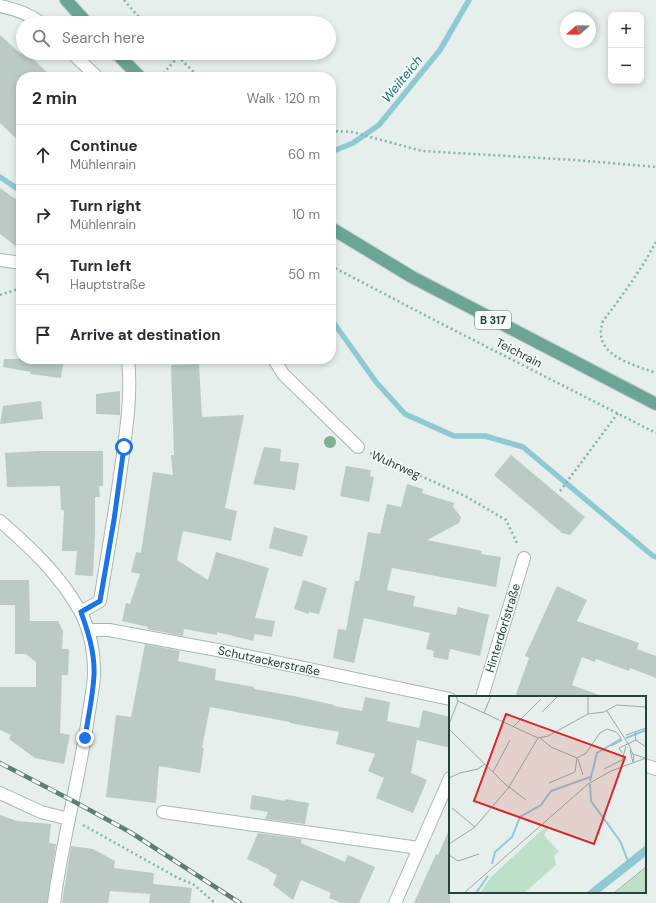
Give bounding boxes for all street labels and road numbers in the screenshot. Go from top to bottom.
road number: B 317 [475,311,511,329]
street label: Teichrain [493,335,545,371]
street label: Wuhrweg [369,447,423,483]
street label: Hinterdorfstraße [482,581,524,675]
street label: Schutzackerstraße [216,642,322,680]

